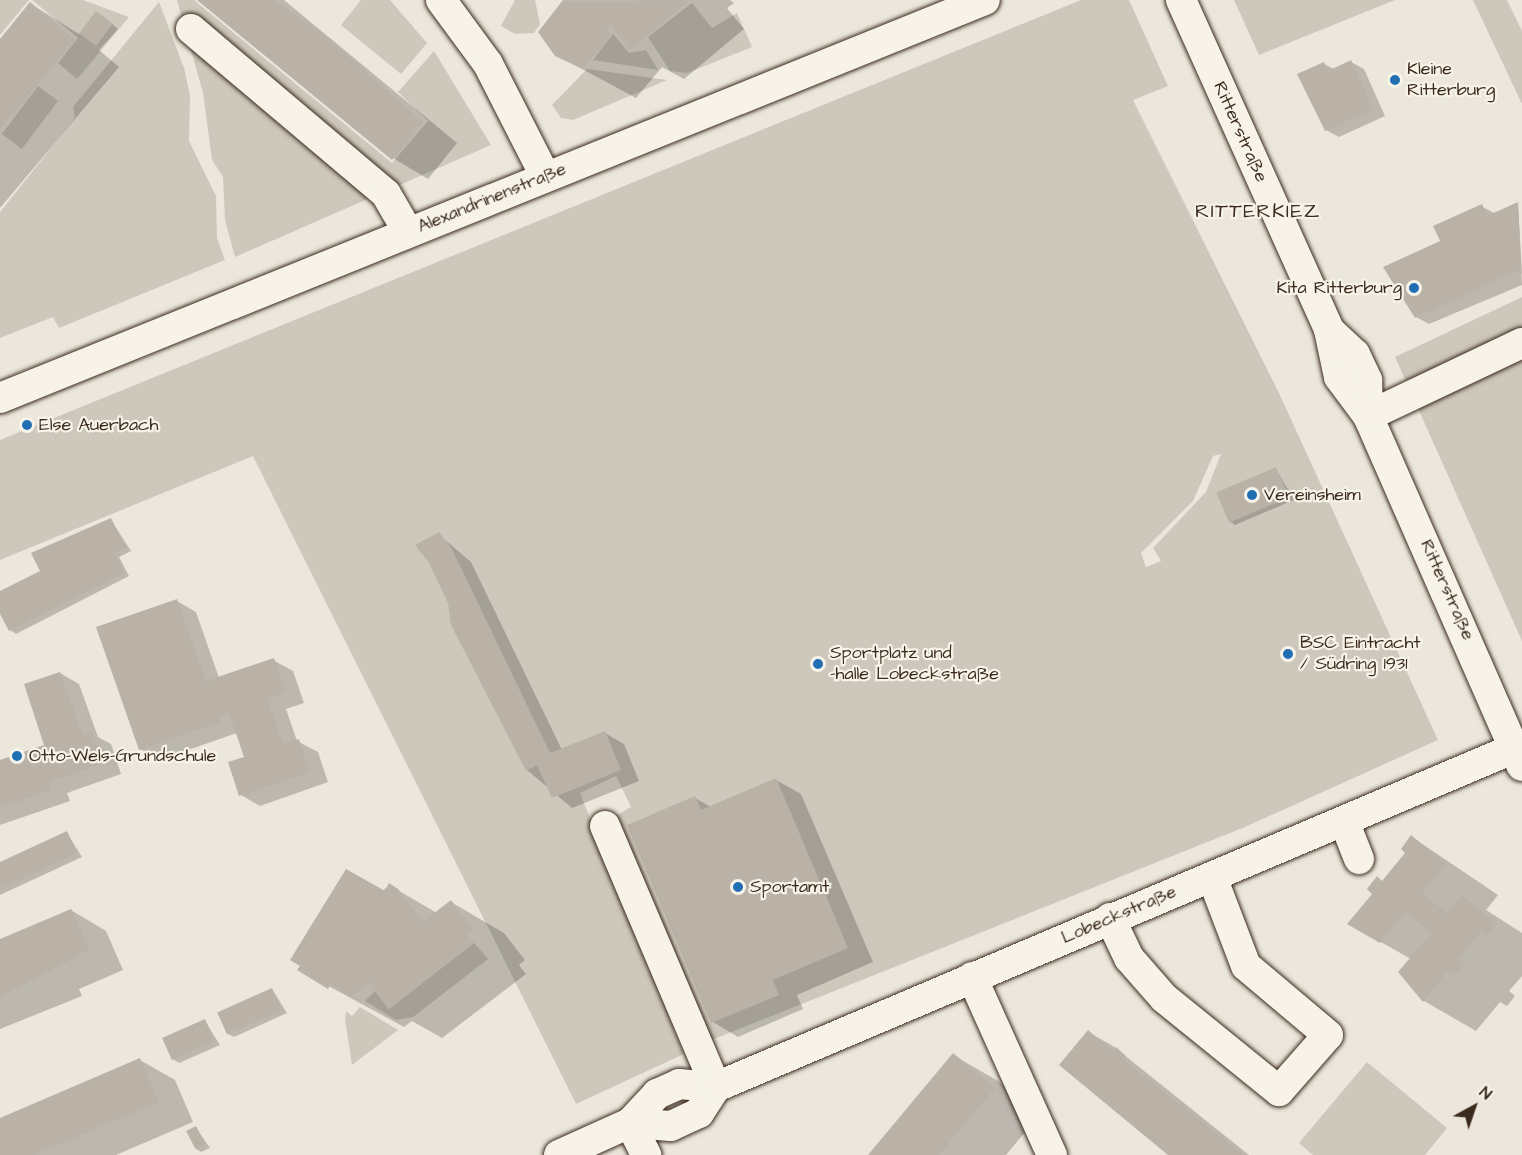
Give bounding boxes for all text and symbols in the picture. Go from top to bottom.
place label: Kleine Ritterburg [1407,59,1495,101]
marker: Kleine Ritterburg [1388,73,1402,87]
street label: Ritterstraße [1208,78,1272,186]
street label: Alexandrinenstraße [415,158,569,238]
district label: RITTERKIEZ [1195,199,1321,223]
place label: Kita Ritterburg [1276,277,1402,299]
marker: Kita Ritterburg [1407,281,1421,295]
place label: Else Auerbach [39,414,158,436]
marker: Else Auerbach [20,418,34,432]
place label: Vereinsheim [1264,484,1361,506]
marker: Vereinsheim [1245,488,1259,502]
street label: Ritterstraße [1415,536,1479,644]
place label: BSC Eintracht / Südring 1931 [1300,633,1421,676]
place label: Sportplatz und -halle Lobeckstraße [830,643,999,686]
marker: BSC Eintracht / Südring 1931 [1281,647,1295,661]
marker: Sportplatz und -halle Lobeckstraße [811,657,825,671]
place label: Otto-Wels-Grundschule [29,745,216,767]
marker: Otto-Wels-Grundschule [10,749,24,763]
place label: Sportamt [750,876,829,898]
marker: Sportamt [731,880,745,894]
street label: Lobeckstraße [1058,881,1180,949]
north arrow [1444,1077,1504,1137]
text: N [1475,1082,1496,1105]

